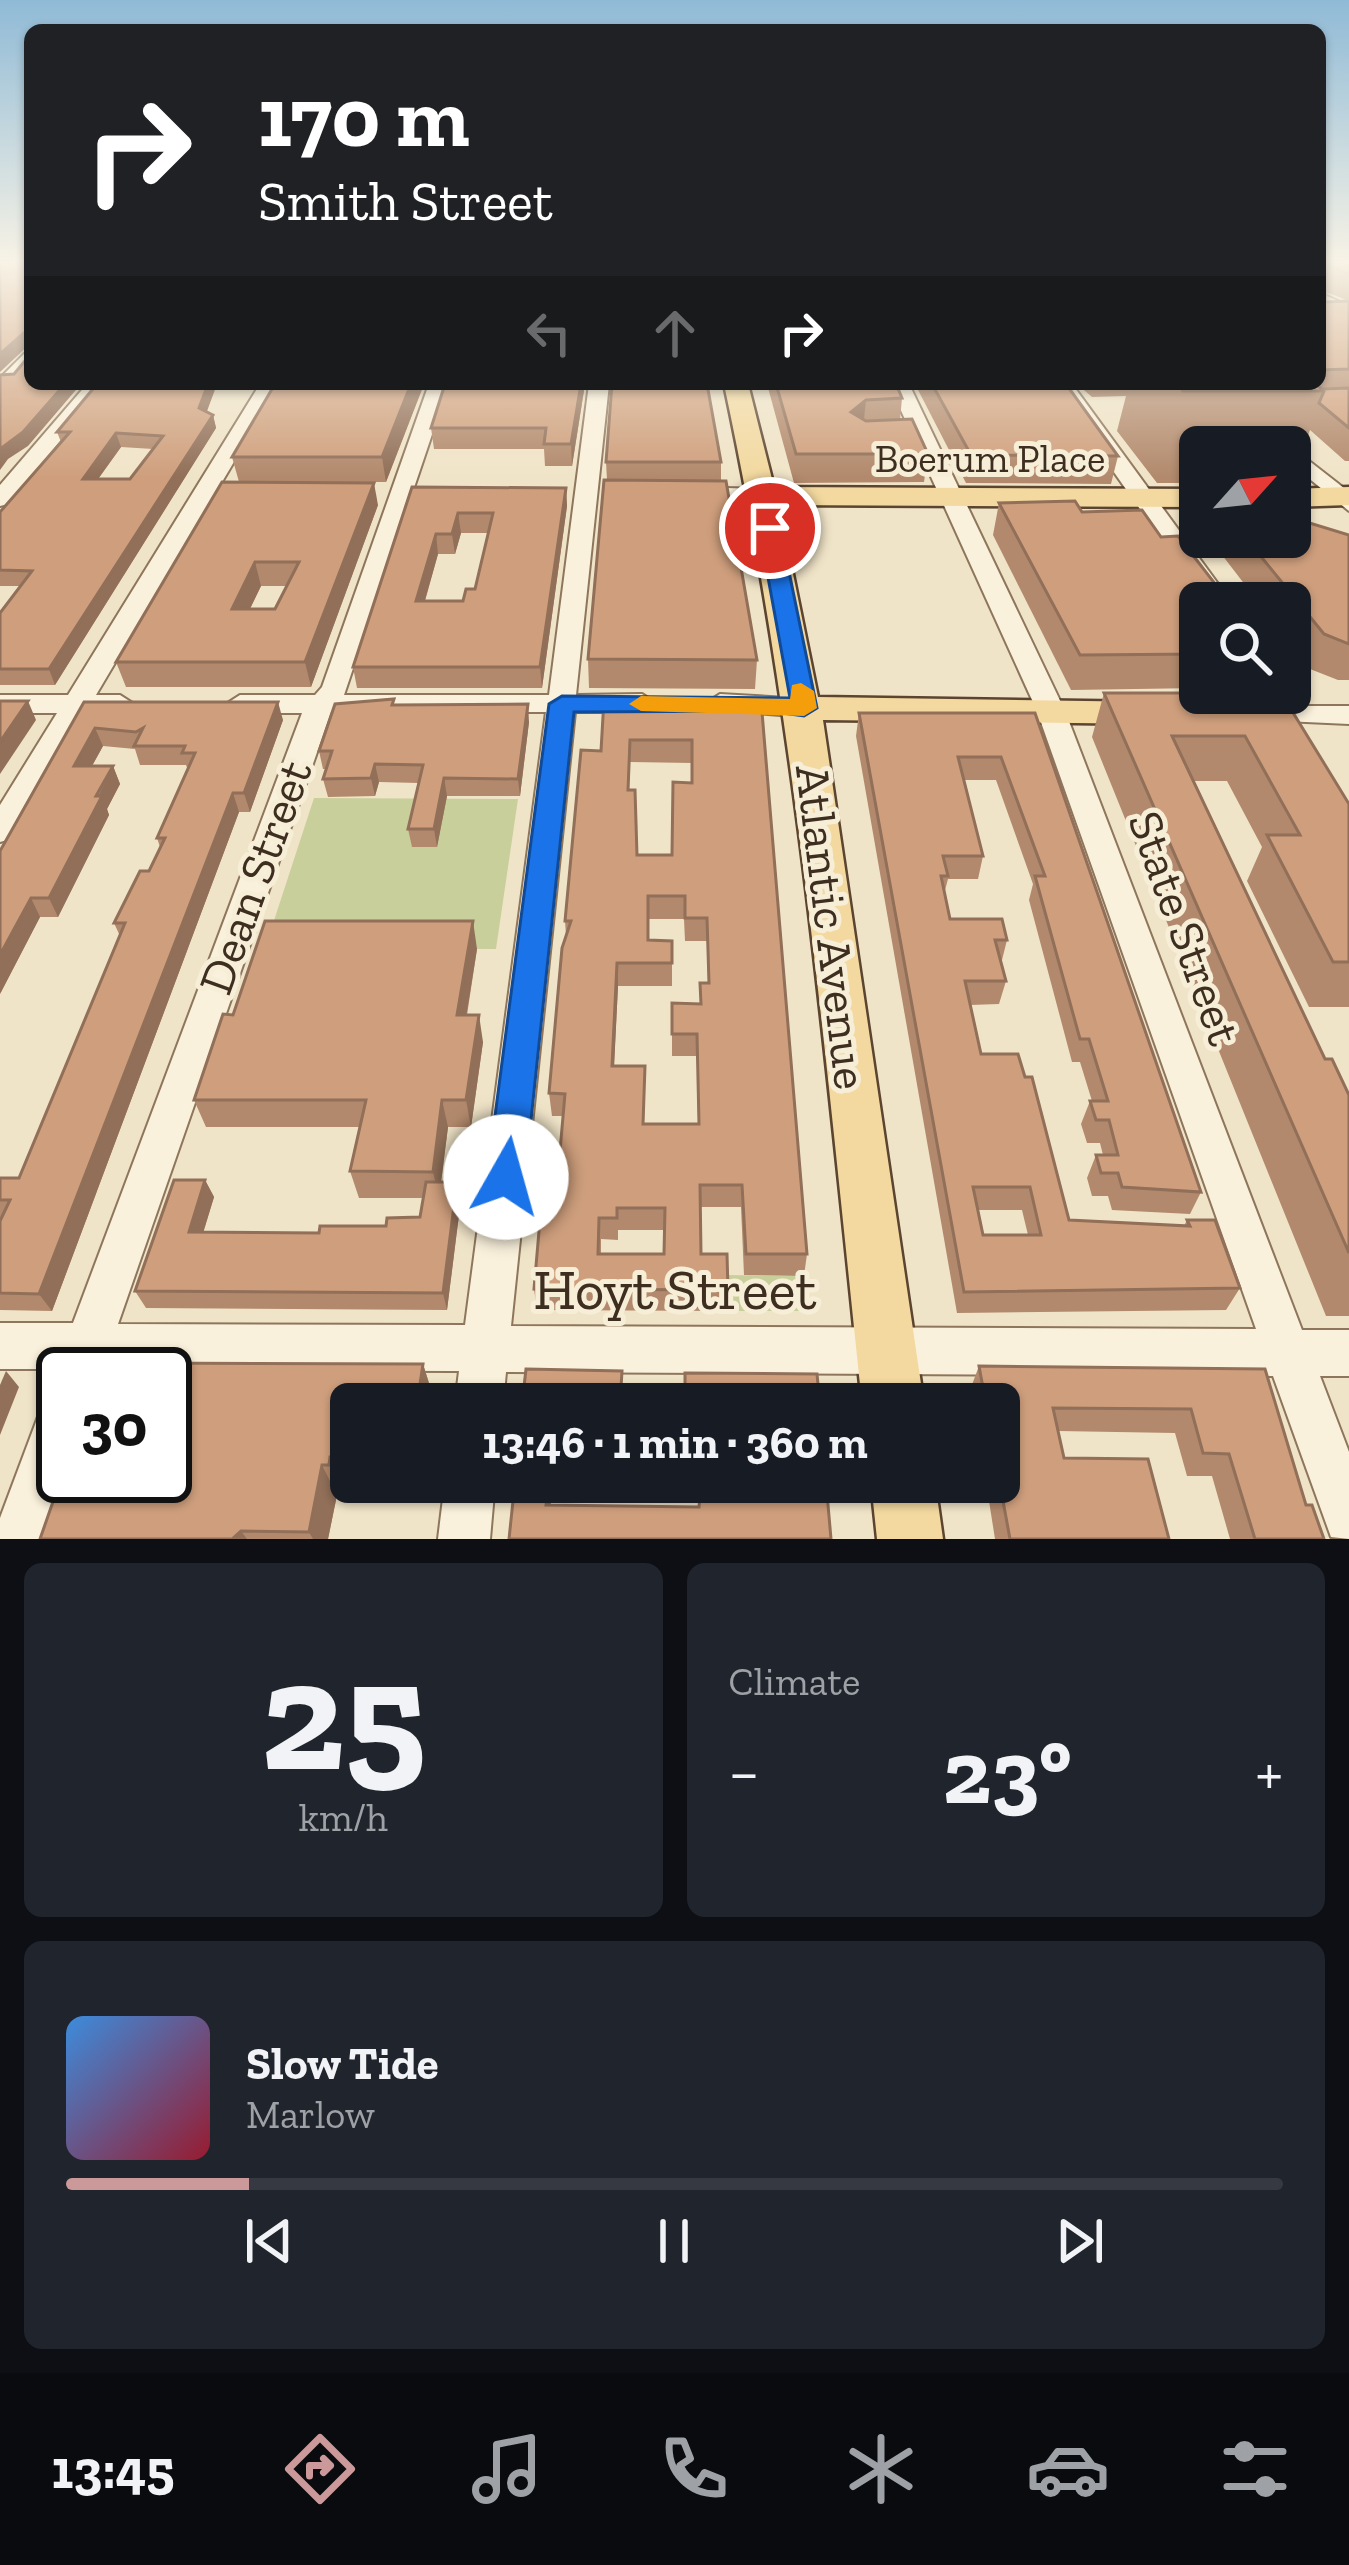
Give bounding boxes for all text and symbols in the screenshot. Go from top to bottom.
text: 170 m [258,67,470,168]
icon: right [60,72,216,228]
text: Smith Street [258,169,553,234]
icon: left [516,300,582,366]
icon: ahead [642,300,708,366]
icon: right [768,300,834,366]
north arrow [1179,426,1311,558]
map controls [1179,426,1311,714]
street label: Boerum Place [875,435,1105,482]
pin [719,477,821,579]
icon: arrive [737,495,803,561]
button: search [1179,582,1311,714]
street label: Dean Street [186,752,324,1002]
street label: Atlantic Avenue [784,761,880,1093]
street label: State Street [1116,803,1254,1053]
position arrow [443,1114,569,1240]
street label: Hoyt Street [533,1255,817,1324]
speed limit sign: 30 [36,1347,192,1503]
text: 13:46 · 1 min · 360 m [482,1416,868,1470]
text: 25 [261,1622,426,1809]
text: Climate [729,1658,860,1705]
text: 23° [943,1718,1072,1826]
text: − [729,1733,759,1812]
text: + [1255,1733,1283,1812]
text: km/h [299,1794,388,1841]
text: Slow Tide [246,2037,439,2091]
text: Marlow [246,2091,375,2138]
icon: previous [236,2208,302,2274]
icon: pause [641,2208,707,2274]
icon: next [1047,2208,1113,2274]
icon: directions [278,2427,362,2511]
icon: music [465,2427,549,2511]
icon: phone [652,2427,736,2511]
icon: climate [839,2427,923,2511]
icon: car [1026,2427,1110,2511]
icon: filters [1213,2427,1297,2511]
text: 13:45 [52,2437,175,2502]

